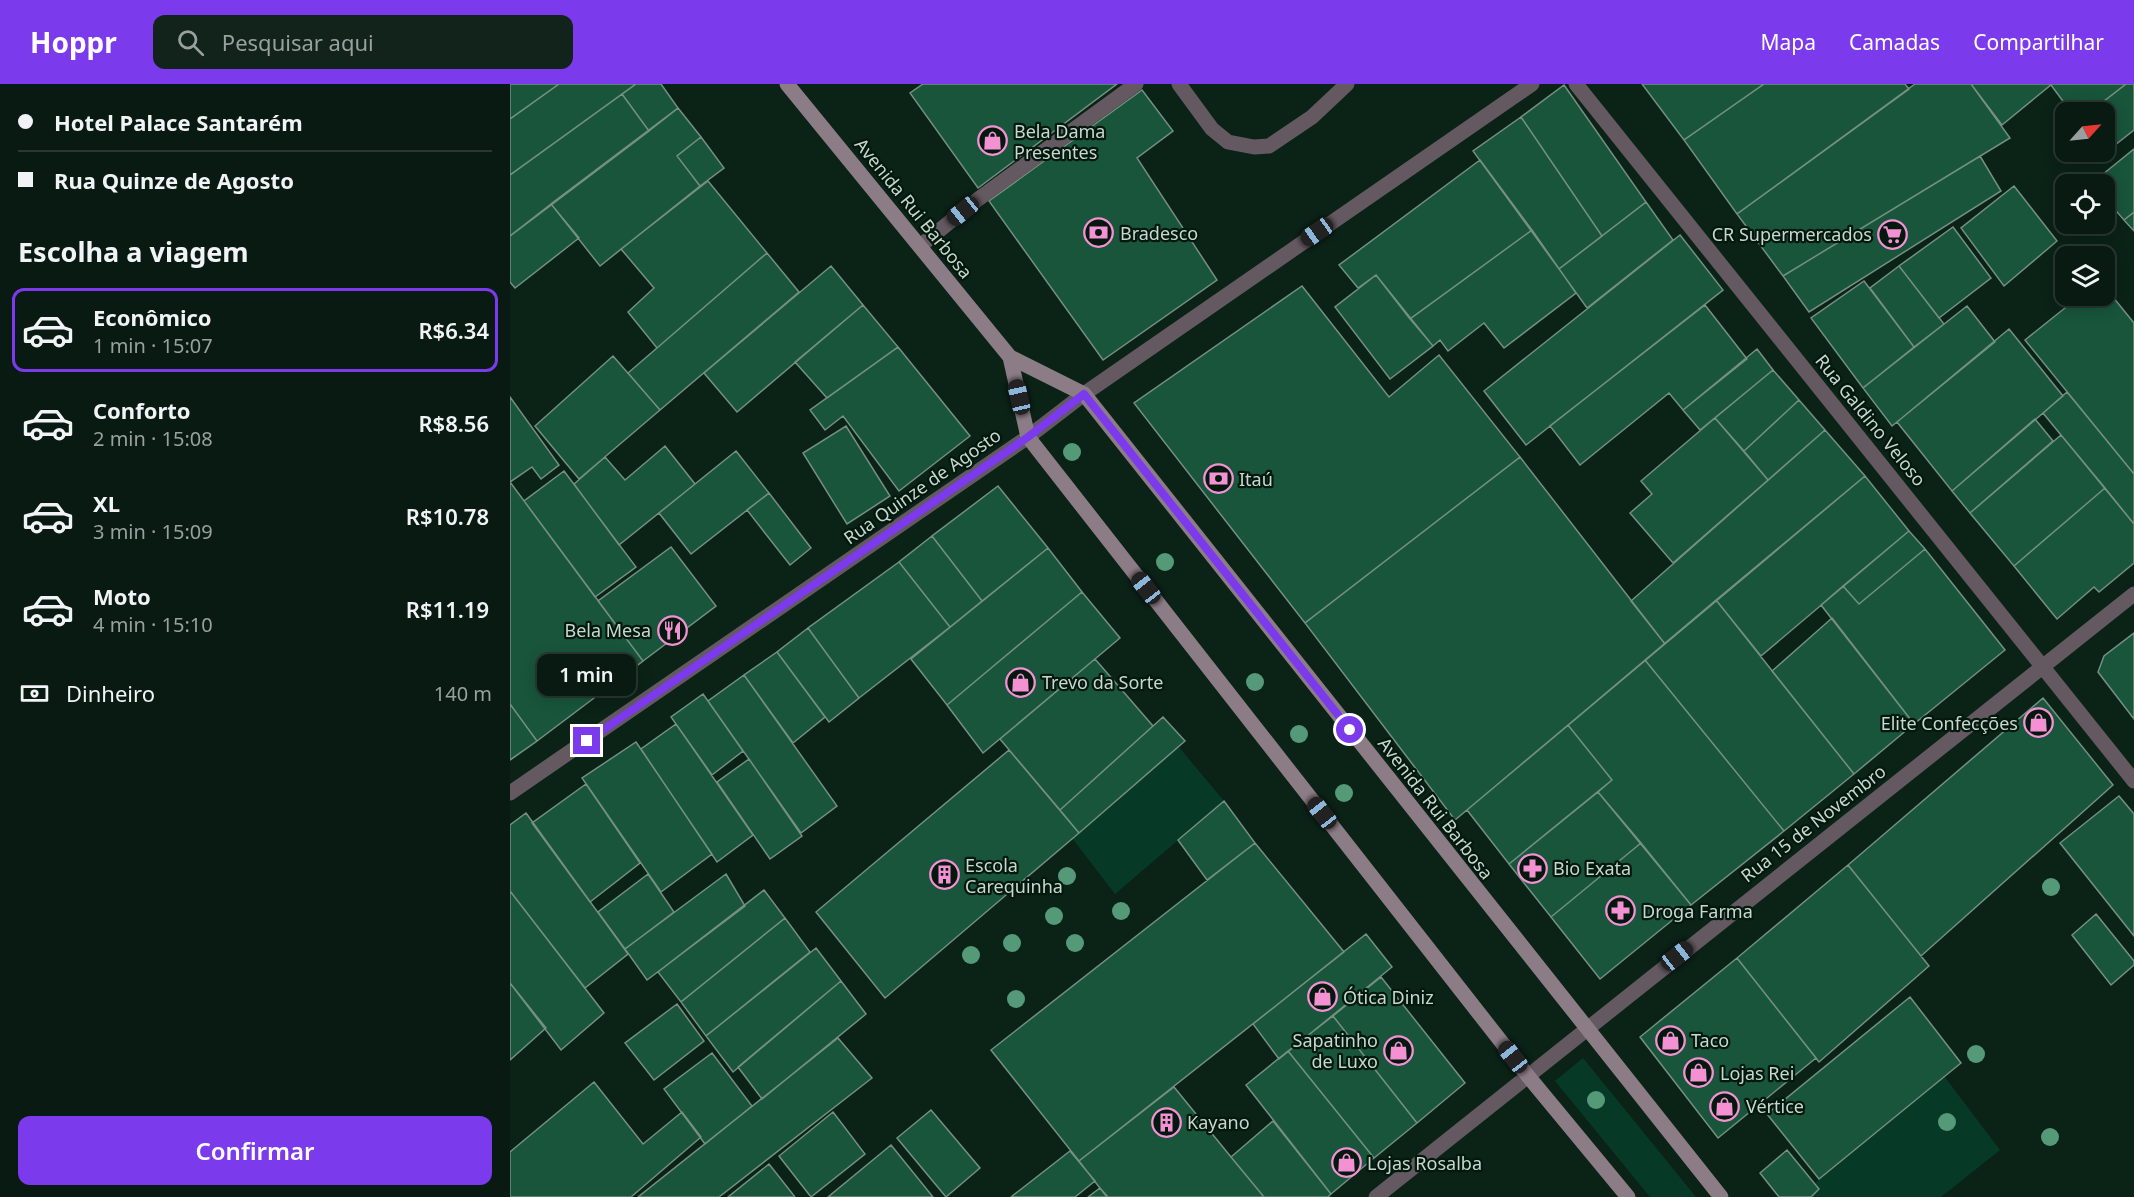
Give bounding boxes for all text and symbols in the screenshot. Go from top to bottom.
search box [153,15,573,69]
text: Hoppr [30,23,117,61]
icon: search [174,26,207,59]
text: Pesquisar aqui [222,27,374,57]
text: Mapa [1760,28,1816,56]
text: Camadas [1849,28,1940,56]
text: Compartilhar [1973,28,2104,56]
north arrow [2055,102,2115,162]
map controls [2055,102,2115,306]
text: Hotel Palace Santarém [54,107,303,137]
place label: Bela Dama Presentes [1014,119,1105,164]
shop icon: Bela Dama Presentes [977,125,1009,157]
street label: Avenida Rui Barbosa [850,133,978,283]
text: Rua Quinze de Agosto [54,165,294,195]
button: locate [2055,174,2115,234]
car [943,193,983,229]
car [1297,214,1337,250]
bank icon: Bradesco [1083,217,1115,249]
supermarket icon: CR Supermercados [1877,218,1909,250]
place label: Bradesco [1120,221,1198,245]
place label: CR Supermercados [1712,222,1872,246]
text: Escolha a viagem [18,233,249,270]
button: layers [2055,246,2115,306]
text: Econômico [93,302,212,332]
icon: car [21,303,75,357]
text: R$6.34 [418,315,489,345]
text: 1 min · 15:07 [93,332,213,359]
street label: Rua Galdino Veloso [1810,349,1932,491]
car [1006,377,1032,417]
text: Conforto [93,395,191,425]
icon: car [21,396,75,450]
text: R$8.56 [418,408,489,438]
street label: Rua Quinze de Agosto [839,423,1005,549]
text: 2 min · 15:08 [93,425,213,452]
bank icon: Itaú [1202,463,1234,495]
place label: Itaú [1239,467,1273,491]
text: XL [93,488,120,518]
icon: car [21,489,75,543]
text: R$10.78 [406,501,489,531]
text: 3 min · 15:09 [93,518,213,545]
car [1128,568,1164,608]
text: Moto [93,581,151,611]
icon: car [21,582,75,636]
text: R$11.19 [406,594,489,624]
text: 4 min · 15:10 [93,611,213,638]
restaurant icon: Bela Mesa [656,614,688,646]
place label: Bela Mesa [565,618,651,642]
callout: 1 min [538,654,637,696]
text: 1 min [559,661,614,688]
shop icon: Trevo da Sorte [1005,666,1037,698]
place label: Trevo da Sorte [1042,670,1163,694]
icon: cash [18,677,51,710]
text: Dinheiro [66,678,155,708]
text: 140 m [434,680,492,707]
shop icon: Elite Confecções [2023,707,2055,739]
place label: Elite Confecções [1881,711,2018,735]
route start [1336,716,1363,743]
route end [573,727,600,754]
street label: Avenida Rui Barbosa [1373,732,1499,884]
street label: Rua 15 de Novembro [1736,759,1890,887]
car [1304,793,1340,833]
pharmacy icon: Bio Exata [1516,852,1548,884]
place label: Escola Carequinha [965,853,1063,898]
place label: Bio Exata [1553,856,1631,880]
building icon: Escola Carequinha [928,859,960,891]
pharmacy icon: Droga Farma [1605,895,1637,927]
place label: Droga Farma [1642,899,1753,923]
car [1657,938,1697,974]
shop icon: Ótica Diniz [1306,981,1338,1013]
place label: Ótica Diniz [1343,985,1434,1009]
shop icon: Taco [1654,1024,1686,1056]
place label: Sapatinho de Luxo [1293,1028,1378,1073]
place label: Taco [1691,1028,1729,1052]
shop icon: Sapatinho de Luxo [1383,1034,1415,1066]
car [1495,1037,1531,1077]
shop icon: Lojas Rei [1683,1057,1715,1089]
place label: Lojas Rei [1720,1061,1794,1085]
shop icon: Vértice [1709,1090,1741,1122]
place label: Vértice [1746,1094,1804,1118]
building icon: Kayano [1150,1106,1182,1138]
place label: Kayano [1187,1110,1250,1134]
button: Confirmar [18,1116,492,1185]
shop icon: Lojas Rosalba [1330,1147,1362,1179]
place label: Lojas Rosalba [1367,1151,1482,1175]

